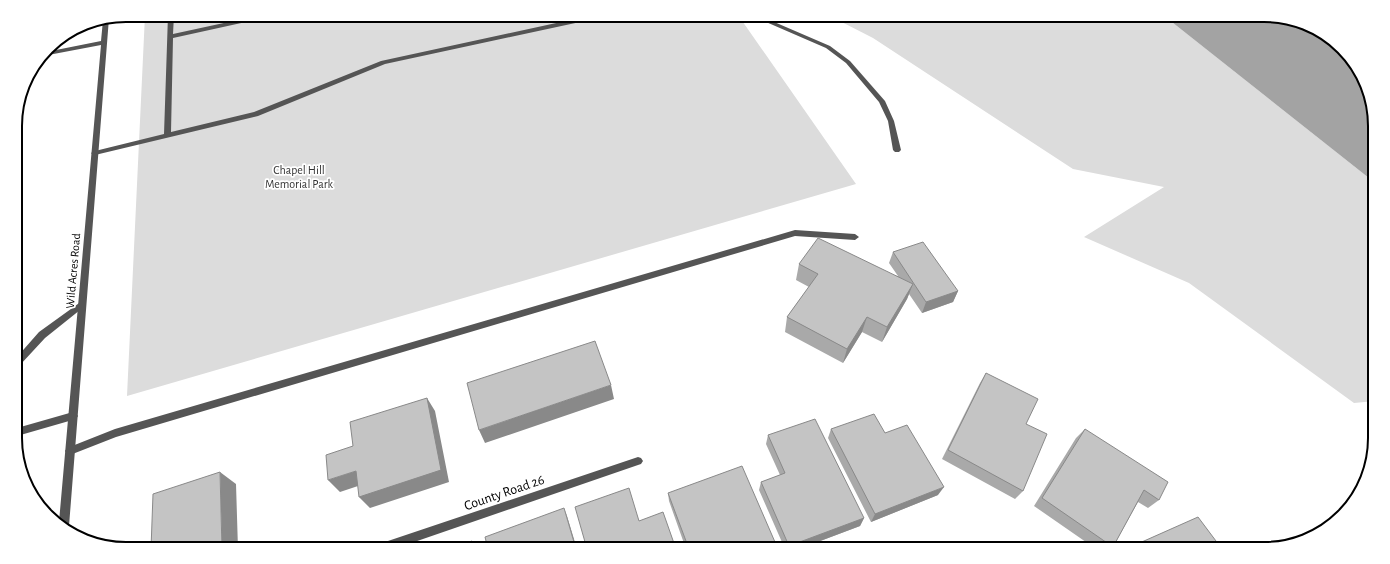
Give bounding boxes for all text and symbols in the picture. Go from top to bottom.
park label: Chapel Hill Memorial Park [265,164,334,190]
street label: Wild Acres Road [64,233,82,309]
street label: County Road 26 [462,473,546,513]

